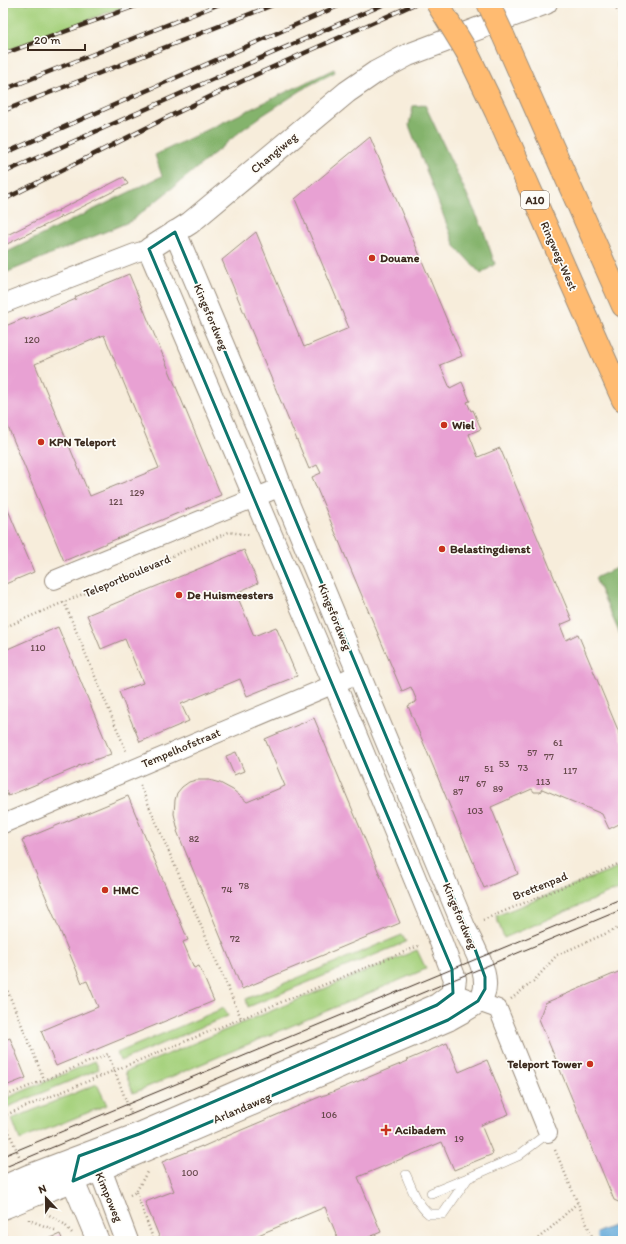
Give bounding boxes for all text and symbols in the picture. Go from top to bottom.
scale bar [28,26,85,52]
text: 20 m [34,33,61,47]
street label: Changiweg [248,129,301,176]
road number: A10 [521,191,549,209]
street label: Ringweg-West [538,219,581,293]
place label: Douane [380,251,420,265]
marker: Douane [367,253,377,263]
street label: Kingsfordweg [191,282,232,353]
house number: 120 [24,333,40,346]
place label: Wiel [452,418,475,432]
marker: Wiel [439,420,449,430]
place label: KPN Teleport [49,435,116,450]
marker: KPN Teleport [36,437,46,447]
house number: 129 [129,486,145,499]
house number: 121 [109,495,124,508]
place label: Belastingdienst [450,542,531,557]
marker: Belastingdienst [437,544,447,554]
street label: Teleportboulevard [82,551,173,601]
street label: Kingsfordweg [315,582,355,653]
place label: De Huismeesters [187,588,274,602]
marker: De Huismeesters [174,590,184,600]
house number: 110 [30,641,46,654]
street label: Tempelhofstraat [139,725,223,771]
house number: 61 [553,736,563,749]
house number: 57 [527,746,537,759]
house number: 77 [544,750,554,763]
house number: 53 [499,757,510,770]
house number: 73 [518,761,529,774]
house number: 51 [484,762,494,775]
house number: 117 [563,764,577,777]
house number: 47 [459,772,470,785]
house number: 113 [536,775,551,788]
house number: 67 [476,777,486,790]
house number: 89 [493,782,503,795]
house number: 87 [453,785,463,798]
house number: 103 [467,804,484,817]
house number: 82 [189,832,200,845]
street label: Brettenpad [510,868,570,903]
house number: 78 [239,879,250,892]
street label: Kingsfordweg [440,881,481,952]
place label: HMC [113,883,139,897]
house number: 74 [222,883,232,896]
marker: HMC [100,885,110,895]
house number: 72 [230,932,241,945]
place label: Teleport Tower [506,1057,582,1072]
marker: Teleport Tower [585,1059,595,1069]
street label: Arlandaweg [211,1089,274,1126]
house number: 106 [321,1108,337,1121]
place label: Acibadem [394,1123,447,1137]
marker: Acibadem [380,1124,392,1136]
house number: 19 [454,1132,464,1145]
house number: 100 [182,1166,198,1179]
street label: Kimpoweg [92,1170,126,1225]
north arrow [26,1178,66,1218]
text: N [37,1182,48,1197]

